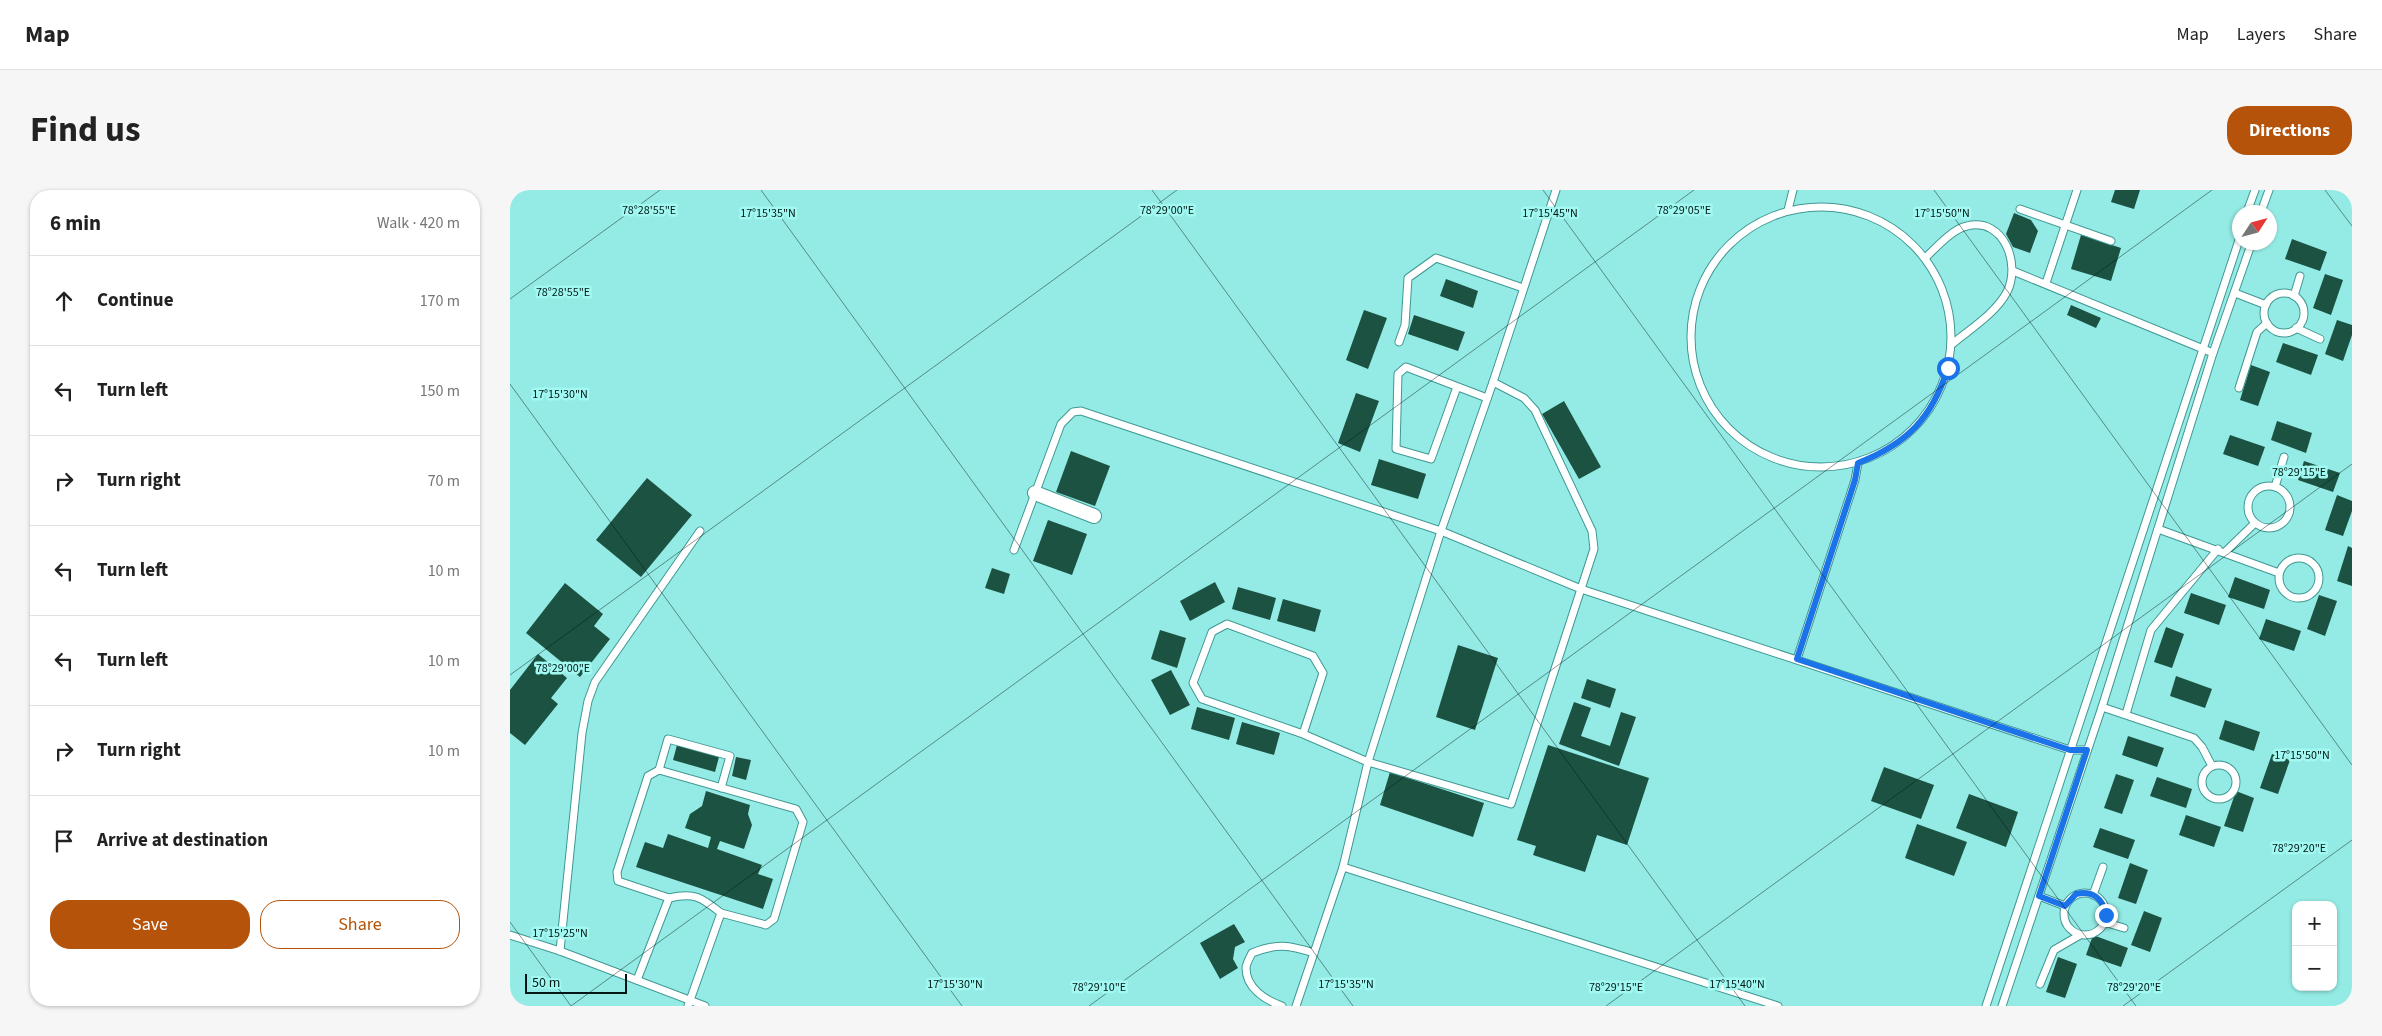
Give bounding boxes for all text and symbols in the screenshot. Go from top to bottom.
text: Map [25,17,70,52]
text: Map [2177,22,2209,47]
text: Layers [2237,22,2286,47]
text: Share [2314,22,2357,47]
text: Find us [30,105,140,155]
button: Directions [2227,106,2352,155]
text: 78°28'55"E [622,202,676,219]
text: 78°29'00"E [1140,202,1194,219]
text: 78°29'05"E [1657,202,1711,219]
text: 17°15'35"N [740,205,796,222]
text: 17°15'45"N [1522,205,1578,222]
text: 17°15'50"N [1914,205,1970,222]
north arrow [2232,205,2277,250]
text: 6 min [50,208,101,238]
text: Walk · 420 m [377,212,460,234]
text: 78°28'55"E [536,284,590,301]
icon: ahead [50,287,78,315]
text: Continue [97,287,174,314]
text: 170 m [420,290,460,312]
route start [1937,357,1960,380]
icon: left [50,377,78,405]
text: Turn left [97,377,168,404]
text: 150 m [420,380,460,402]
text: 17°15'30"N [532,386,588,403]
text: 78°29'15"E [2272,464,2326,481]
icon: right [50,467,78,495]
text: Turn right [97,467,181,494]
text: 70 m [428,470,460,492]
icon: left [50,557,78,585]
text: Turn left [97,557,168,584]
text: 10 m [428,560,460,582]
icon: left [50,647,78,675]
text: Turn left [97,647,168,674]
text: 10 m [428,650,460,672]
text: 78°29'00"E [536,660,590,677]
icon: right [50,737,78,765]
text: Turn right [97,737,181,764]
text: 10 m [428,740,460,762]
text: 17°15'50"N [2274,747,2330,764]
icon: arrive [50,827,78,855]
text: Arrive at destination [97,827,268,854]
text: 78°29'20"E [2272,840,2326,857]
button: Save [50,900,250,949]
button: Share [260,900,460,949]
map controls [2292,901,2337,991]
button: + [2292,901,2337,946]
route end [2095,904,2118,927]
text: 17°15'25"N [532,925,588,942]
button: − [2292,946,2337,991]
scale bar [525,971,628,994]
text: 50 m [532,973,560,993]
text: 17°15'30"N [927,976,983,993]
text: 17°15'35"N [1318,976,1374,993]
text: 17°15'40"N [1709,976,1765,993]
text: 78°29'10"E [1072,979,1126,996]
text: 78°29'15"E [1589,979,1643,996]
text: 78°29'20"E [2107,979,2161,996]

